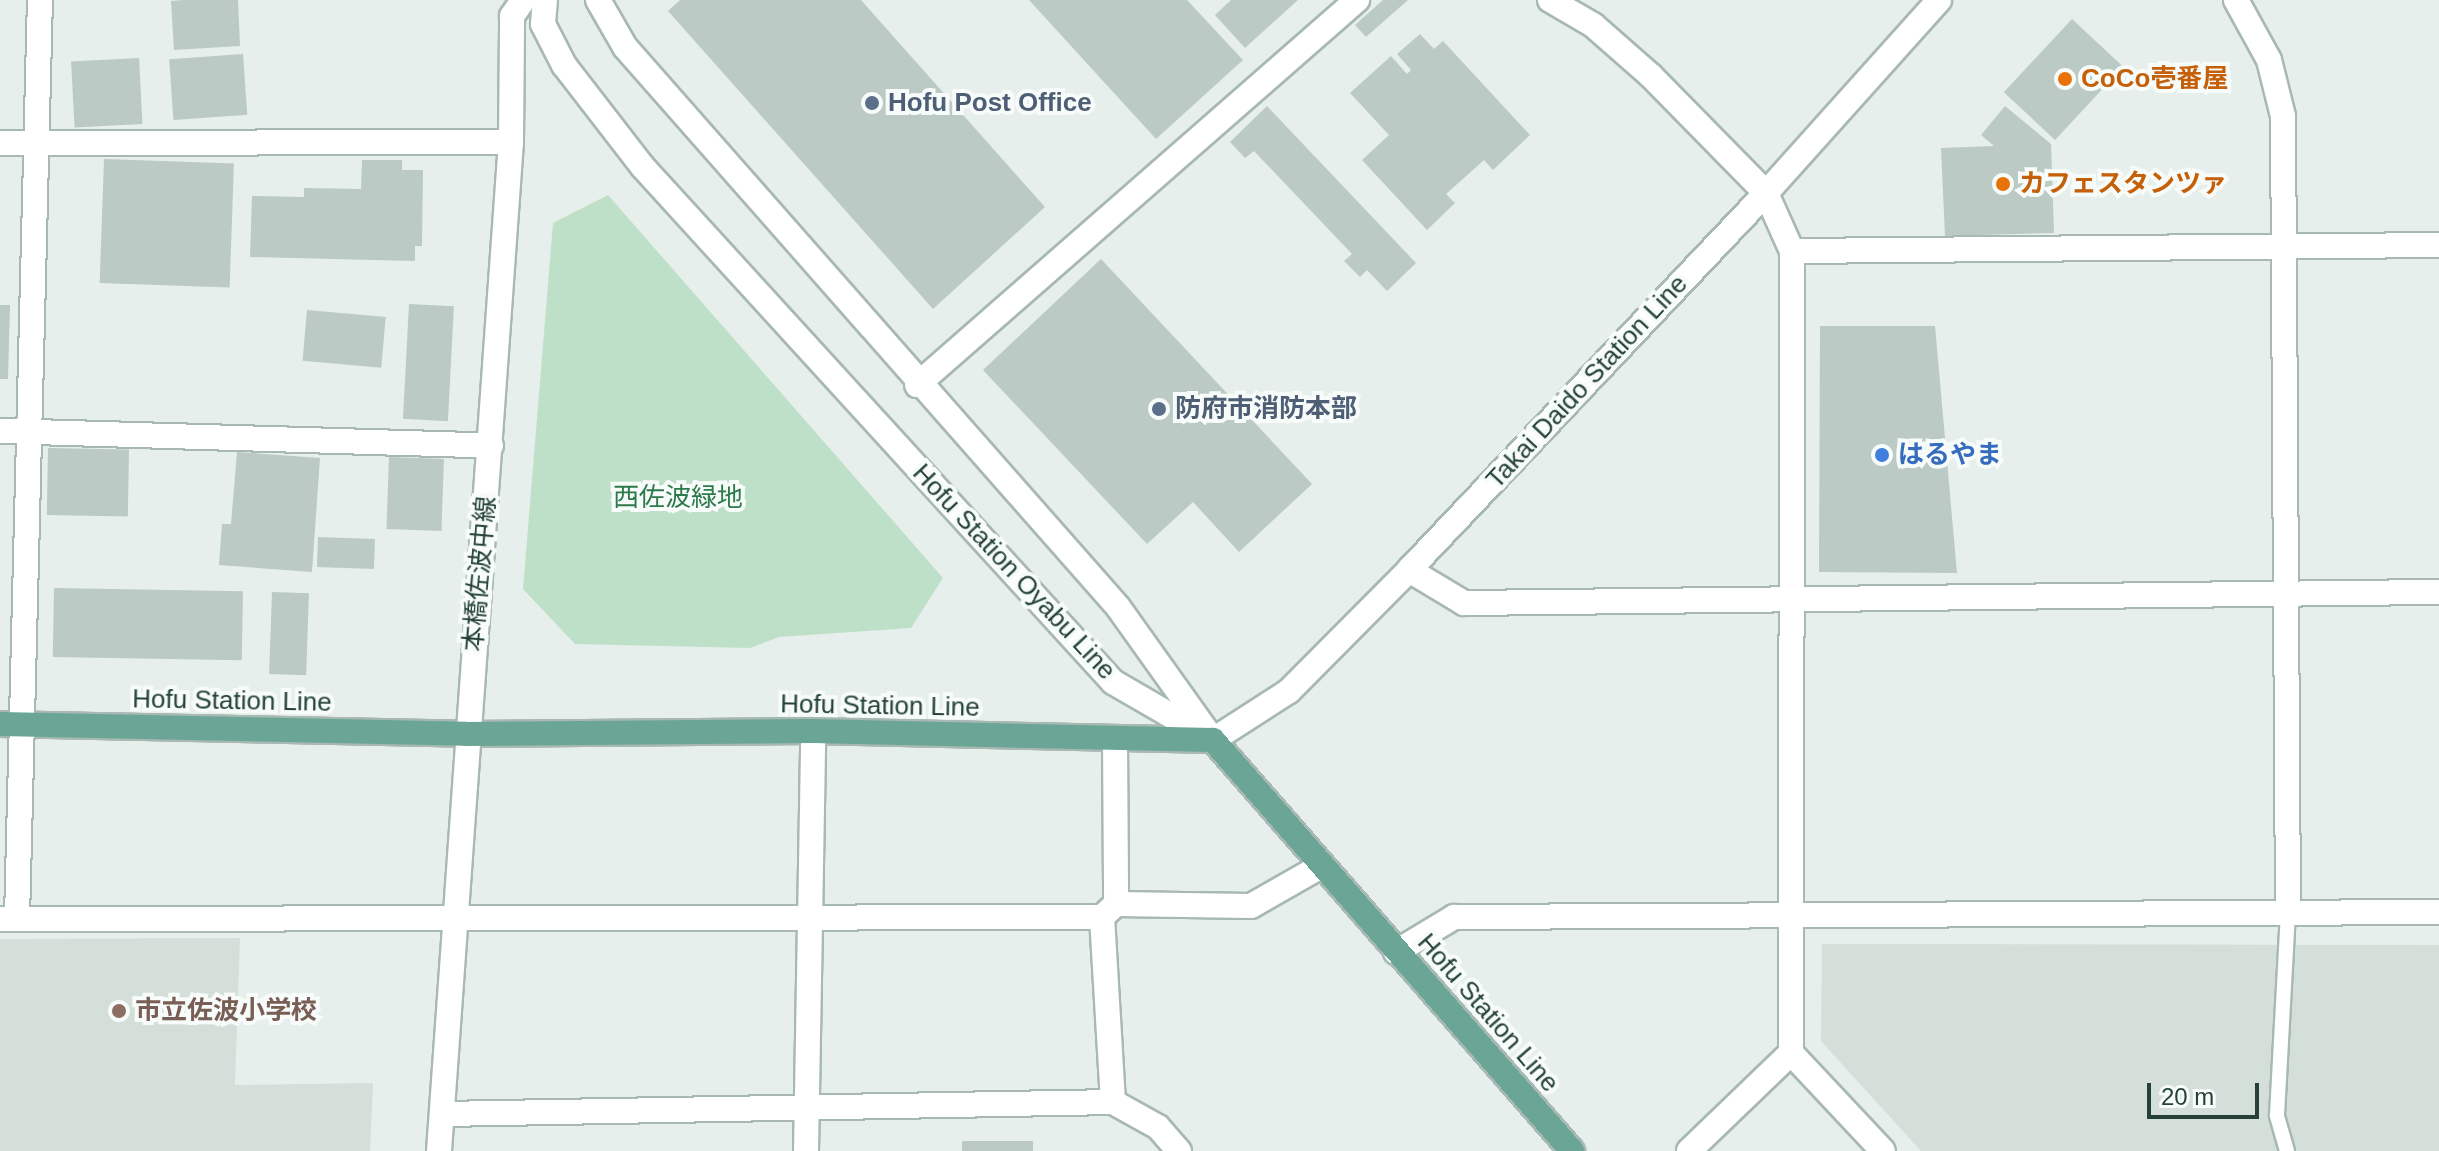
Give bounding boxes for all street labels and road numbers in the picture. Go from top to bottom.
street label: Takai Daido Station Line [1480,269,1694,495]
street label: Hofu Station Oyabu Line [906,458,1122,686]
street label: 本橋佐波中線 [458,495,502,653]
street label: Hofu Station Line [132,684,332,718]
street label: Hofu Station Line [780,689,980,723]
street label: Hofu Station Line [1411,927,1565,1099]

